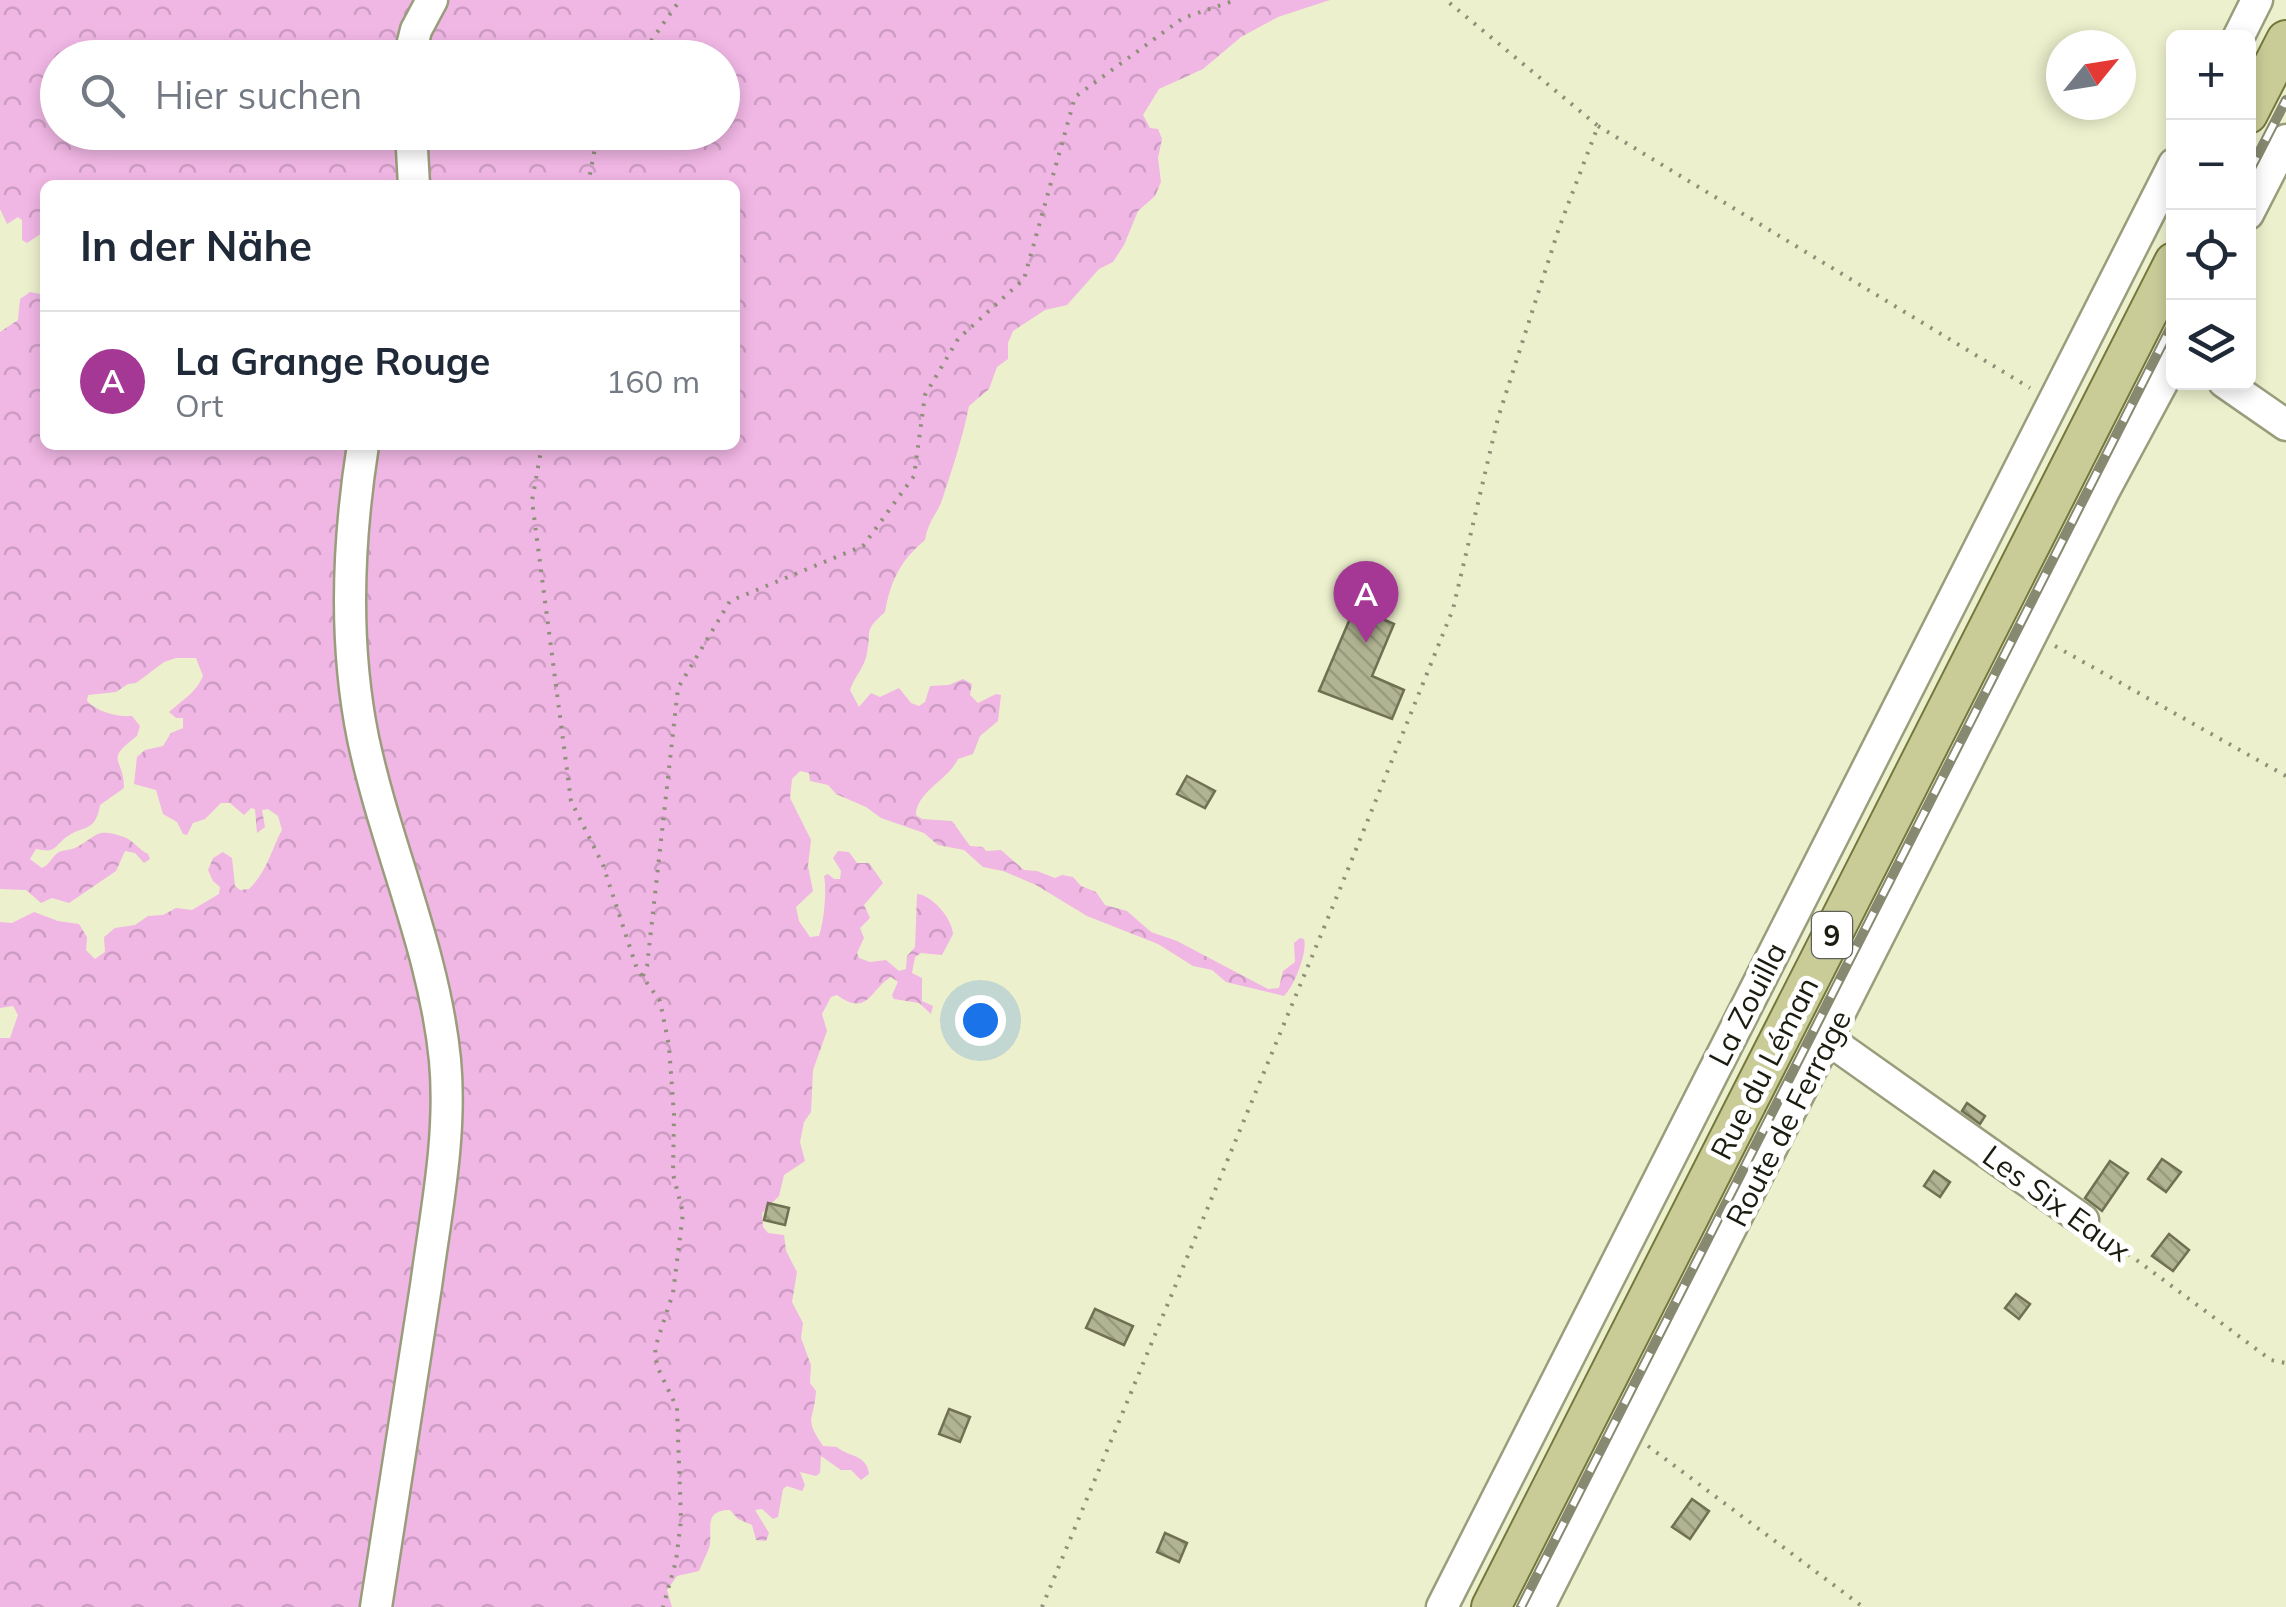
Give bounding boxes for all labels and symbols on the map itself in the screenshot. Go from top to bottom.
north arrow [2046,30,2136,120]
pin: A [1334,560,1398,643]
road number: 9 [1812,912,1852,958]
street label: La Zouilla [1700,936,1794,1072]
street label: Rue du Léman [1702,970,1826,1166]
your location [955,995,1006,1046]
street label: Route de Ferrage [1717,1003,1859,1233]
street label: Les Six Eaux [1976,1137,2138,1269]

